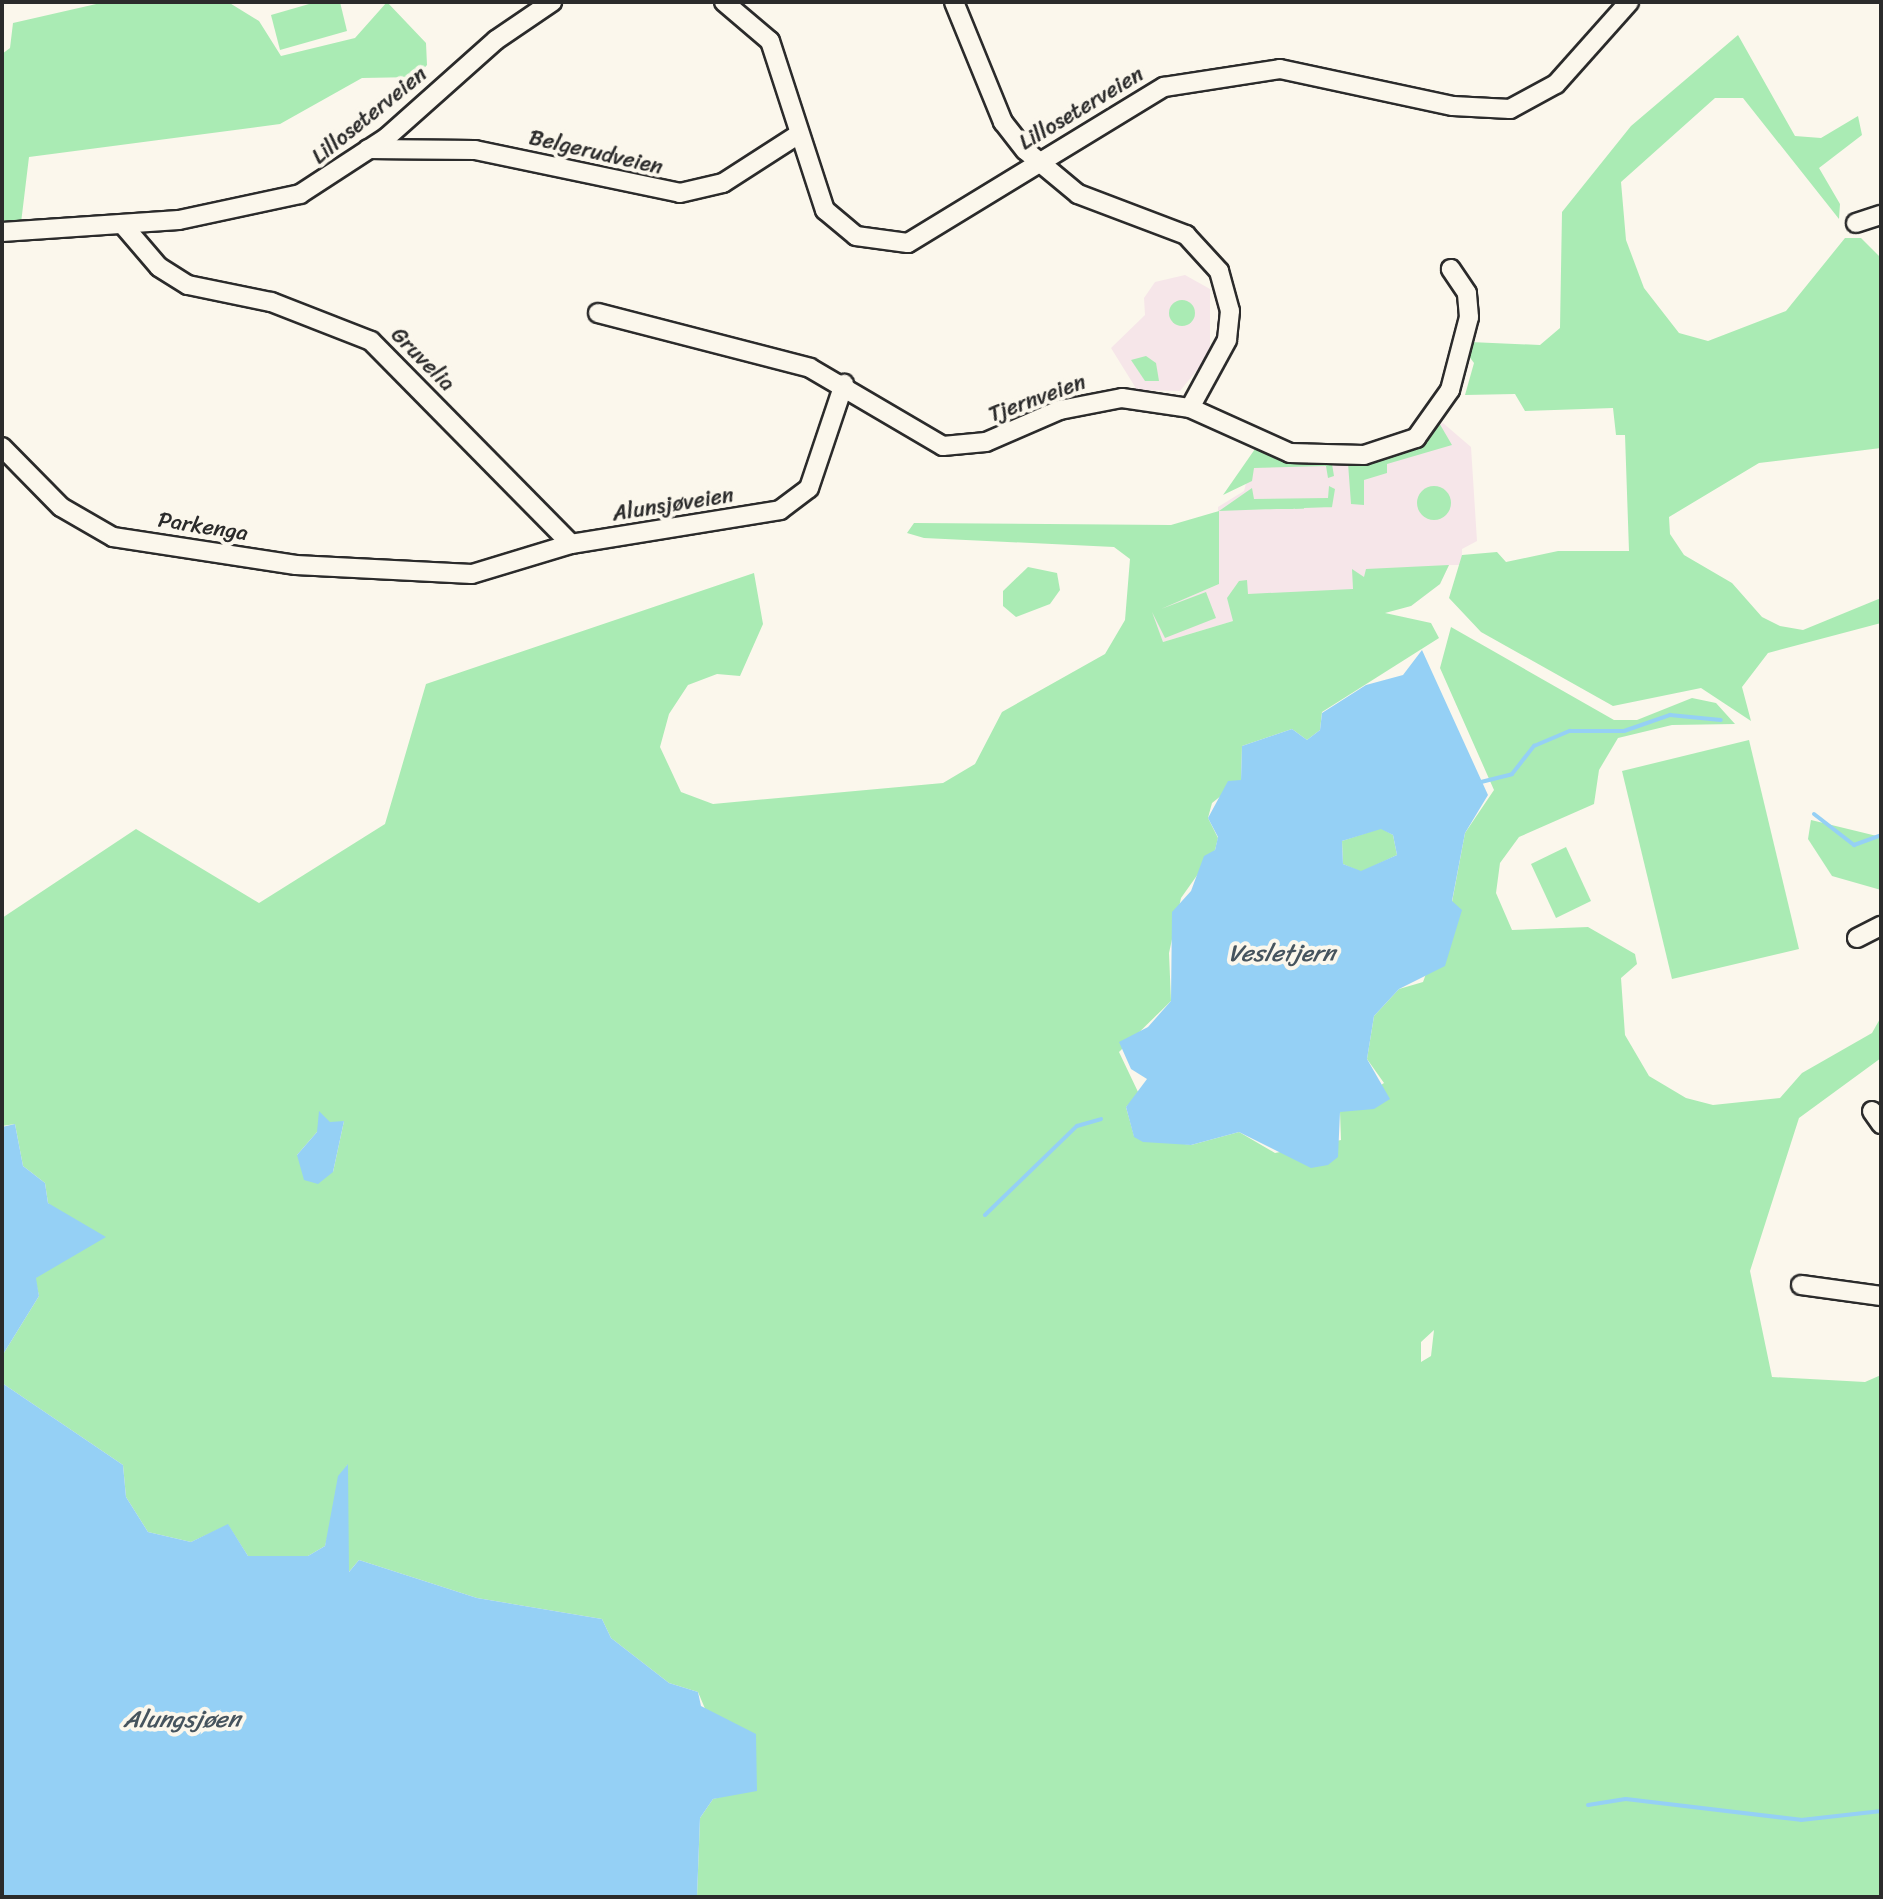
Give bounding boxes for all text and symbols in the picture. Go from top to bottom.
street label: Lilloseterveien [306,61,432,169]
street label: Lilloseterveien [1014,61,1148,155]
street label: Belgerudveien [527,124,665,180]
street label: Gruvelia [386,322,460,396]
street label: Tjernveien [985,368,1089,428]
street label: Alunsjøveien [610,481,736,527]
street label: Parkenga [156,506,250,546]
water label: Vesletjern [1229,940,1335,968]
water label: Alungsjøen [124,1706,240,1734]

